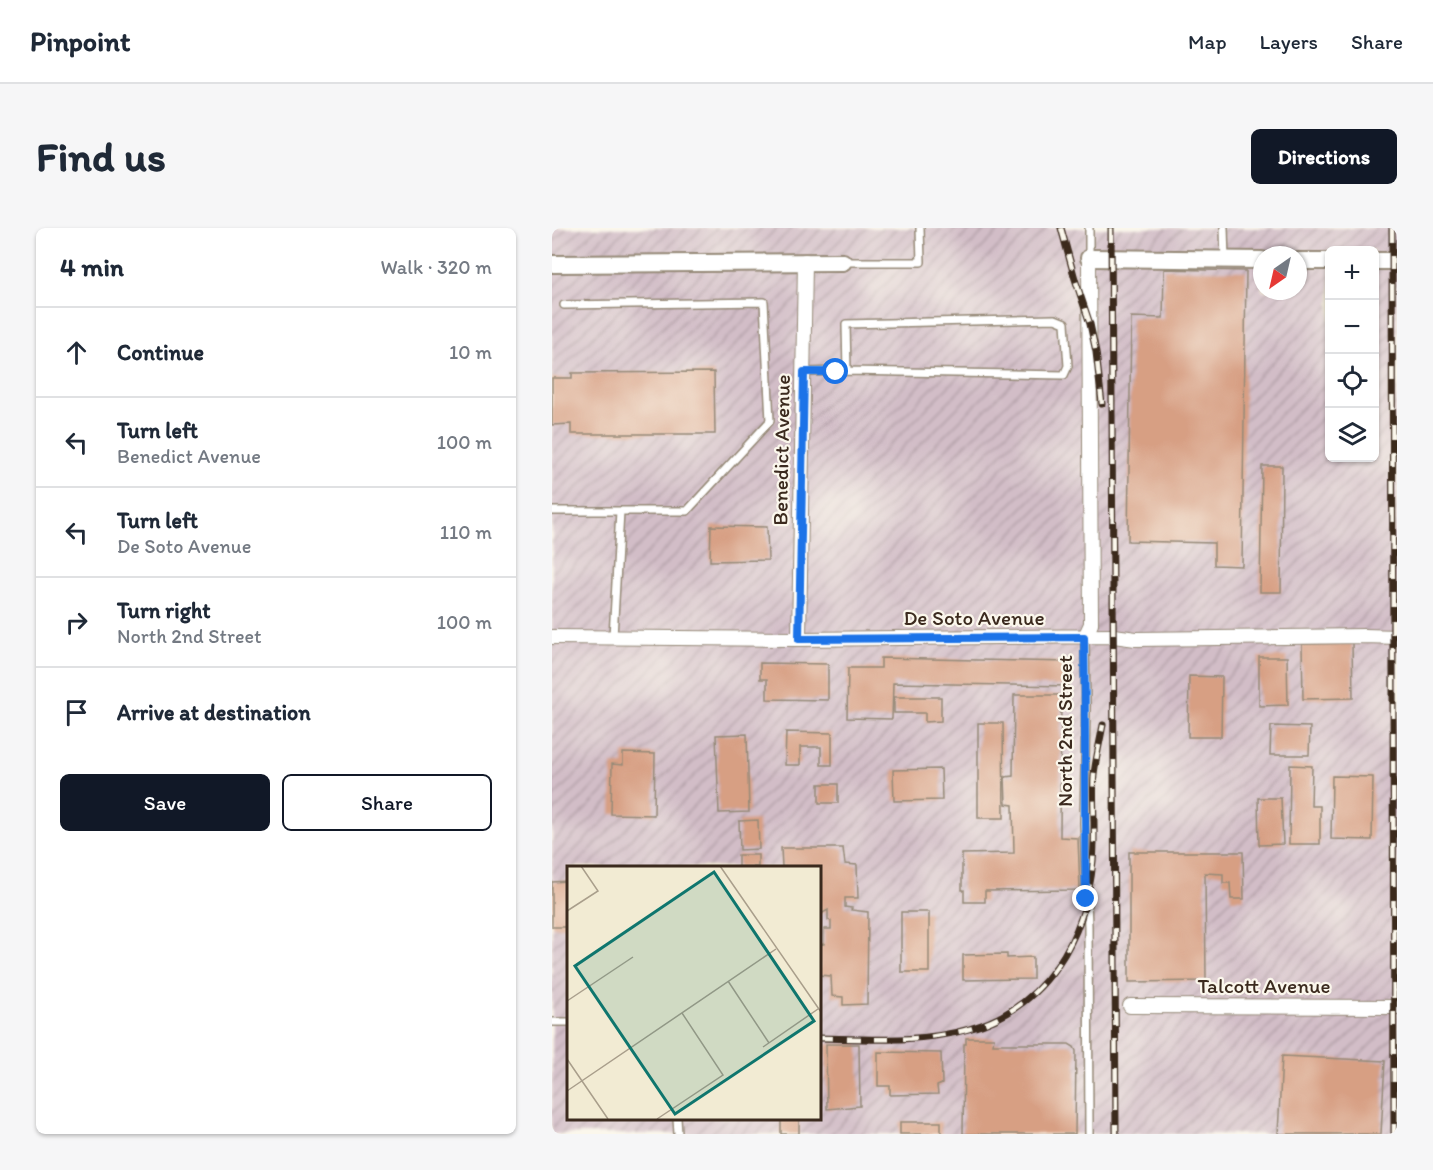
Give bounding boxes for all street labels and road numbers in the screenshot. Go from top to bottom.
street label: Benedict Avenue [767,374,795,526]
street label: De Soto Avenue [903,605,1045,630]
street label: North 2nd Street [1052,655,1077,807]
street label: Talcott Avenue [1197,973,1331,998]

